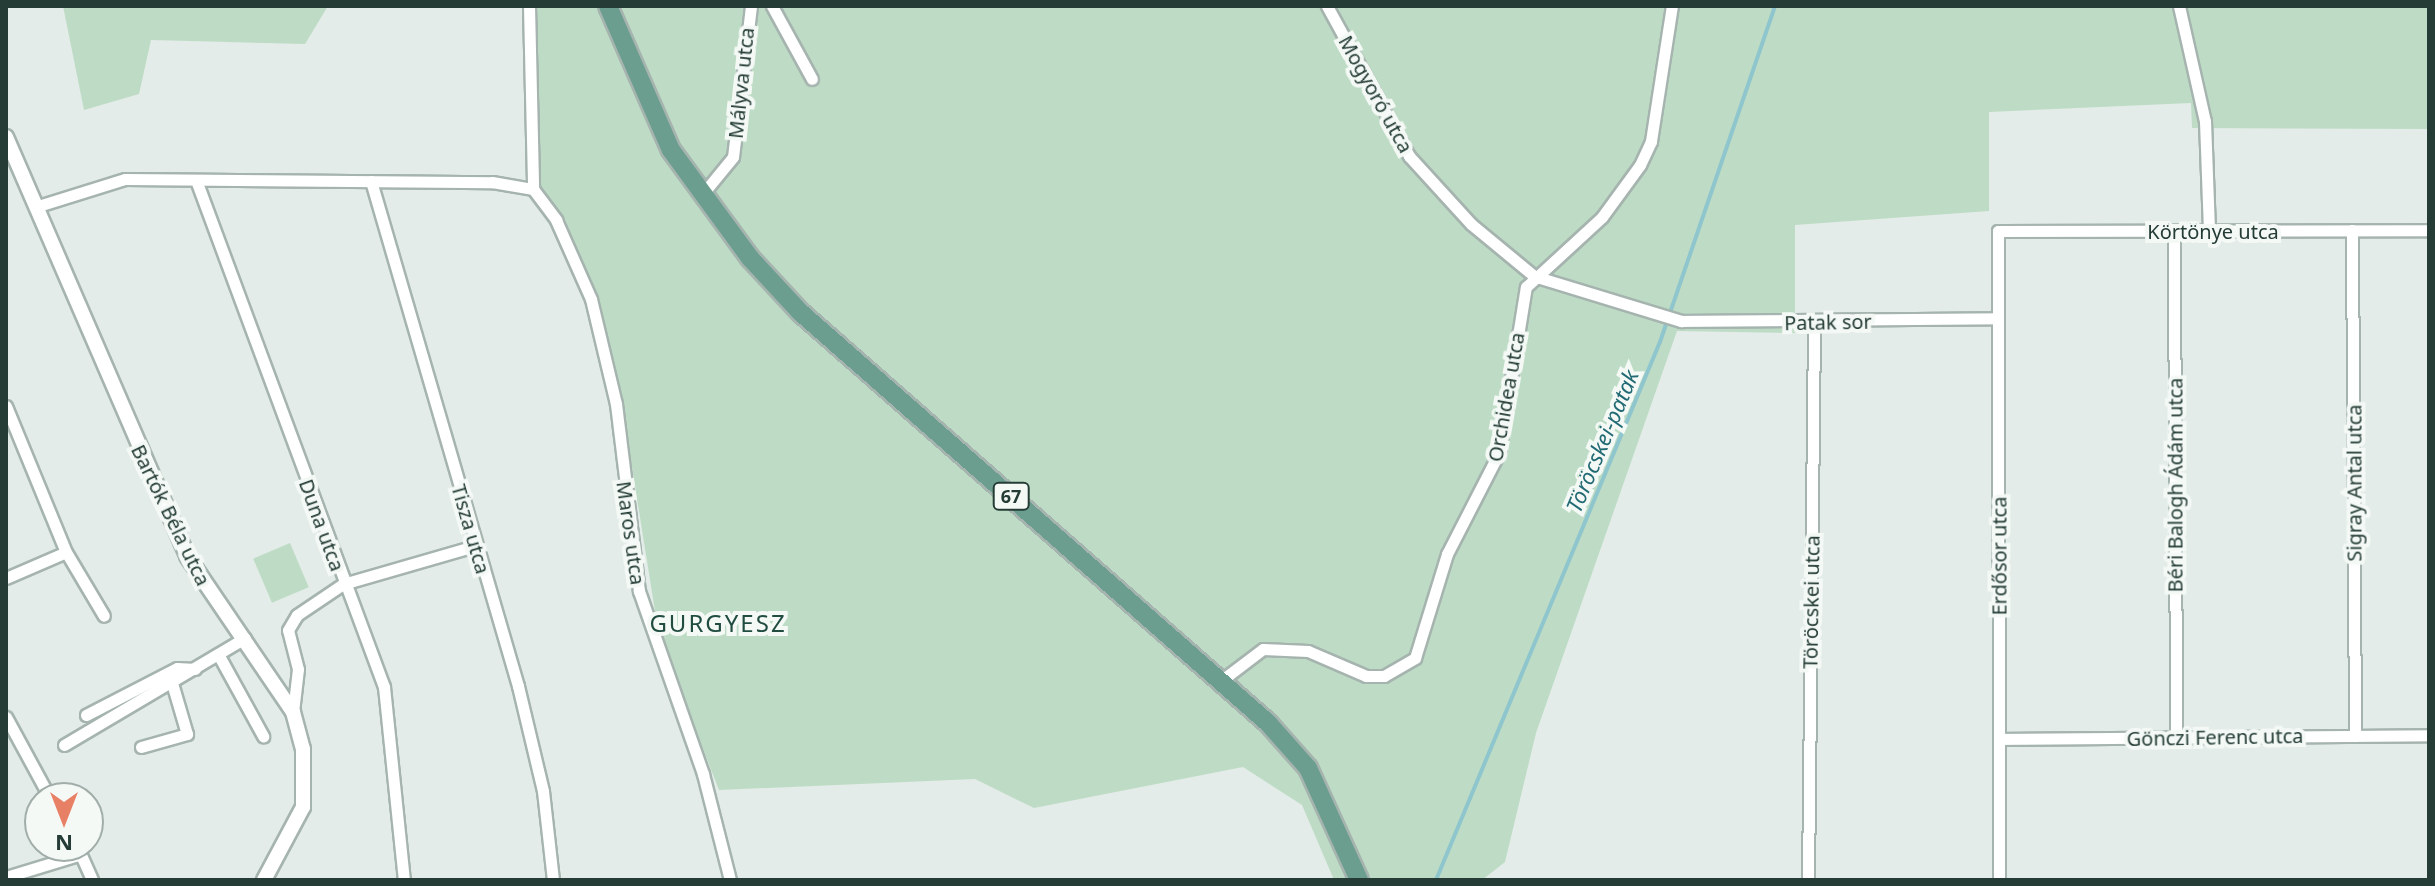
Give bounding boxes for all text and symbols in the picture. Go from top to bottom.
street label: Mályva utca [723,26,759,140]
street label: Mogyoró utca [1334,31,1418,157]
street label: Körtönye utca [2147,219,2279,243]
street label: Patak sor [1784,309,1872,335]
street label: Orchidea utca [1483,330,1529,464]
water label: Töröcskei-patak [1560,366,1644,516]
street label: Béri Balogh Ádám utca [2163,378,2187,592]
street label: Sigray Antal utca [2342,404,2366,562]
street label: Bartók Béla utca [126,441,216,589]
street label: Duna utca [294,476,350,574]
street label: Maros utca [612,480,650,586]
street label: Tisza utca [447,481,495,577]
road number: 67 [991,482,1031,510]
street label: Erdősor utca [1987,497,2011,615]
street label: Töröcskei utca [1798,535,1824,669]
district label: GURGYESZ [649,609,787,637]
street label: Gönczi Ferenc utca [2126,723,2304,751]
north arrow [24,782,104,862]
text: N [55,829,73,859]

